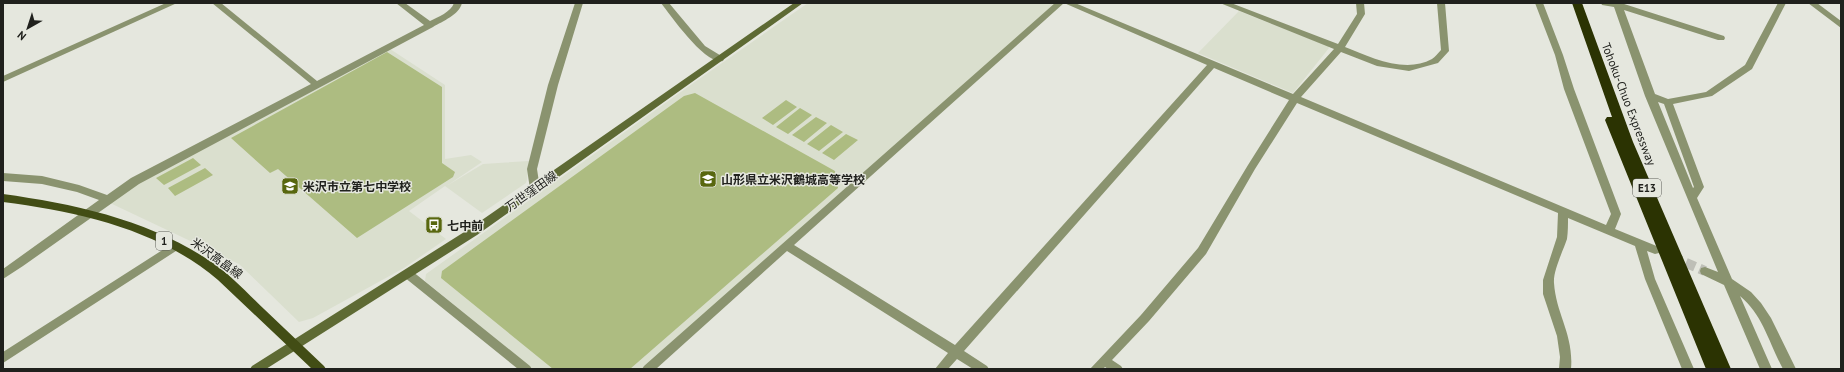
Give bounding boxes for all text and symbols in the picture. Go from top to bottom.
north arrow [8,8,48,48]
text: N [14,28,29,43]
street label: Tohoku-Chuo Expressway [1599,40,1660,168]
street label: 万世窪田線 [502,168,560,214]
school or university icon: 山形県立米沢鶴城高等学校 [698,169,718,189]
place label: 山形県立米沢鶴城高等学校 [721,172,865,187]
school or university icon: 米沢市立第七中学校 [280,176,300,196]
place label: 米沢市立第七中学校 [303,179,411,194]
road number: E13 [1633,179,1661,197]
bus stop icon: 七中前 [424,215,444,235]
place label: 七中前 [447,218,483,233]
road number: 1 [156,232,172,250]
street label: 米沢高畠線 [188,234,246,282]

